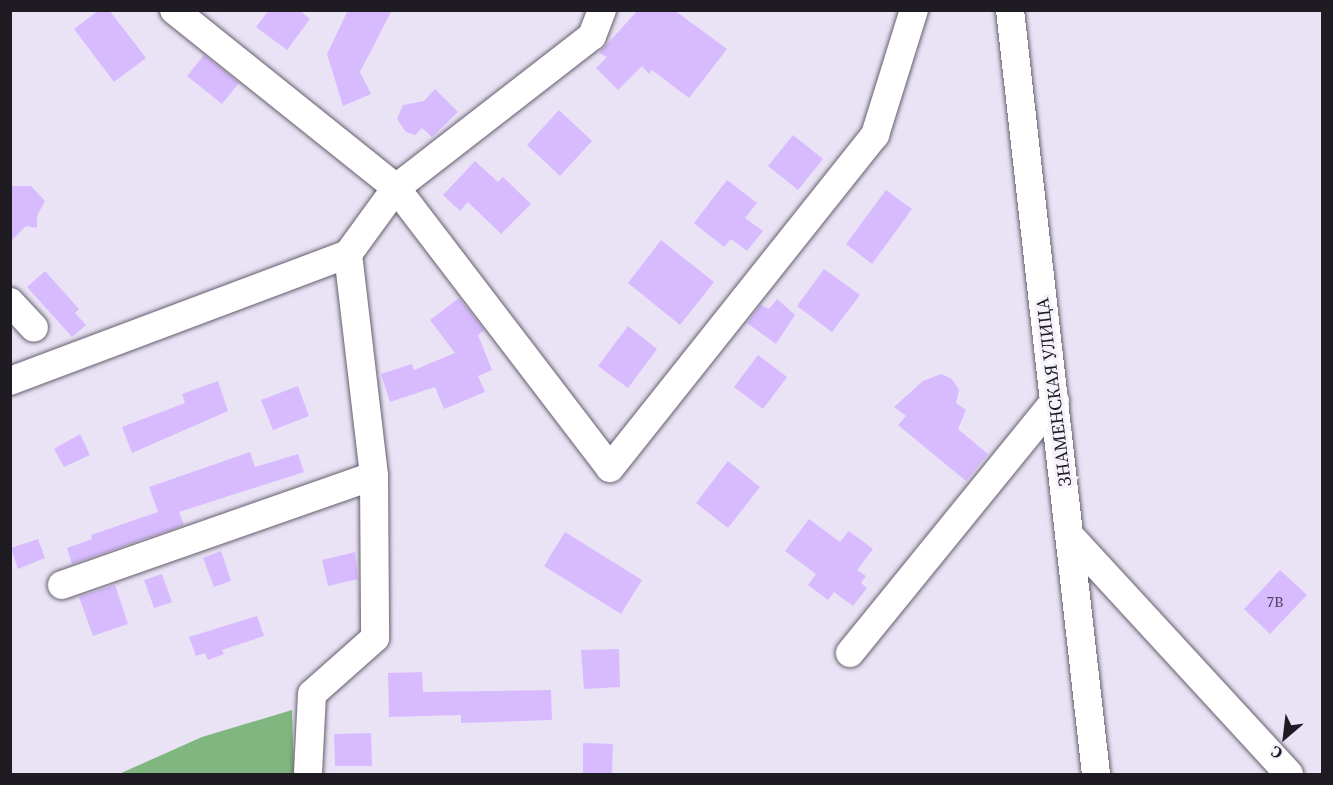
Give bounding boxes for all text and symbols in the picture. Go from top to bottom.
street label: ЗНАМЕНСКАЯ УЛИЦА [1032,296,1076,488]
house number: 7В [1267,593,1283,611]
north arrow [1255,707,1315,767]
text: С [1267,741,1286,765]

